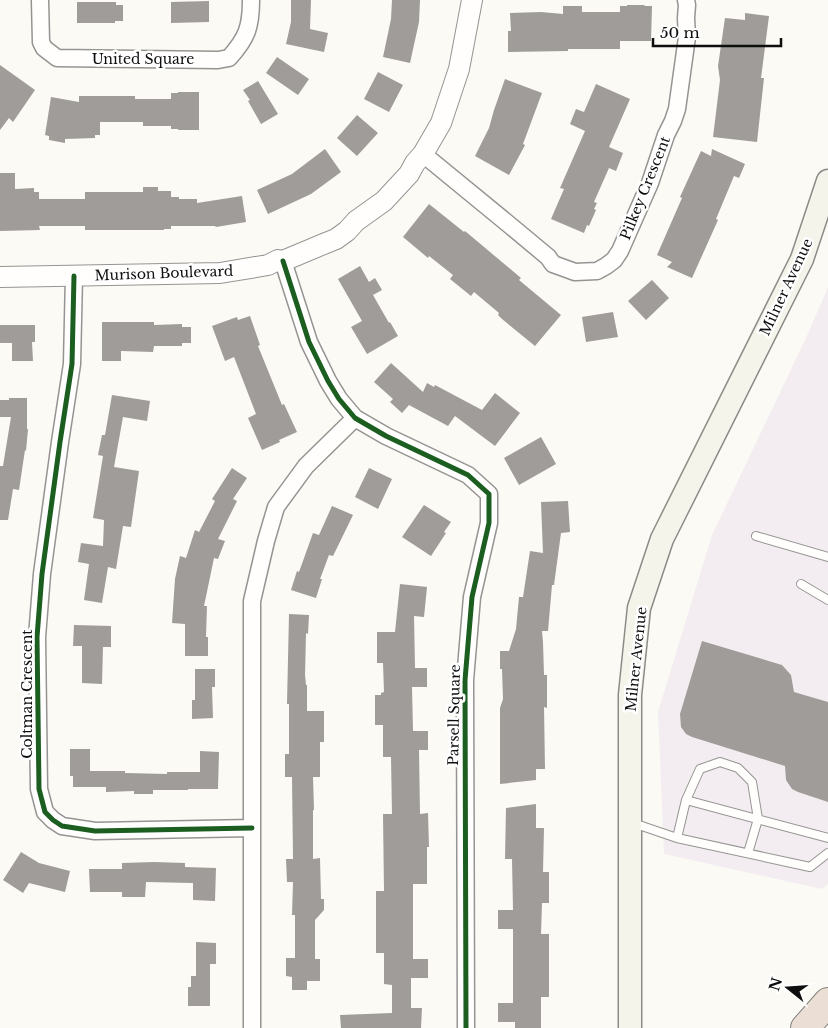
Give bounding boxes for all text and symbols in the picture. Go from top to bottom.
scale bar [653,15,780,47]
text: 50 m [660,23,700,42]
street label: United Square [92,50,194,68]
street label: Pilkey Crescent [616,133,674,242]
street label: Milner Avenue [756,235,816,339]
street label: Murison Boulevard [94,262,234,284]
street label: Milner Avenue [622,606,650,712]
street label: Coltman Crescent [18,629,36,759]
street label: Parsell Square [444,664,464,766]
north arrow [763,963,813,1013]
text: N [765,975,786,993]

